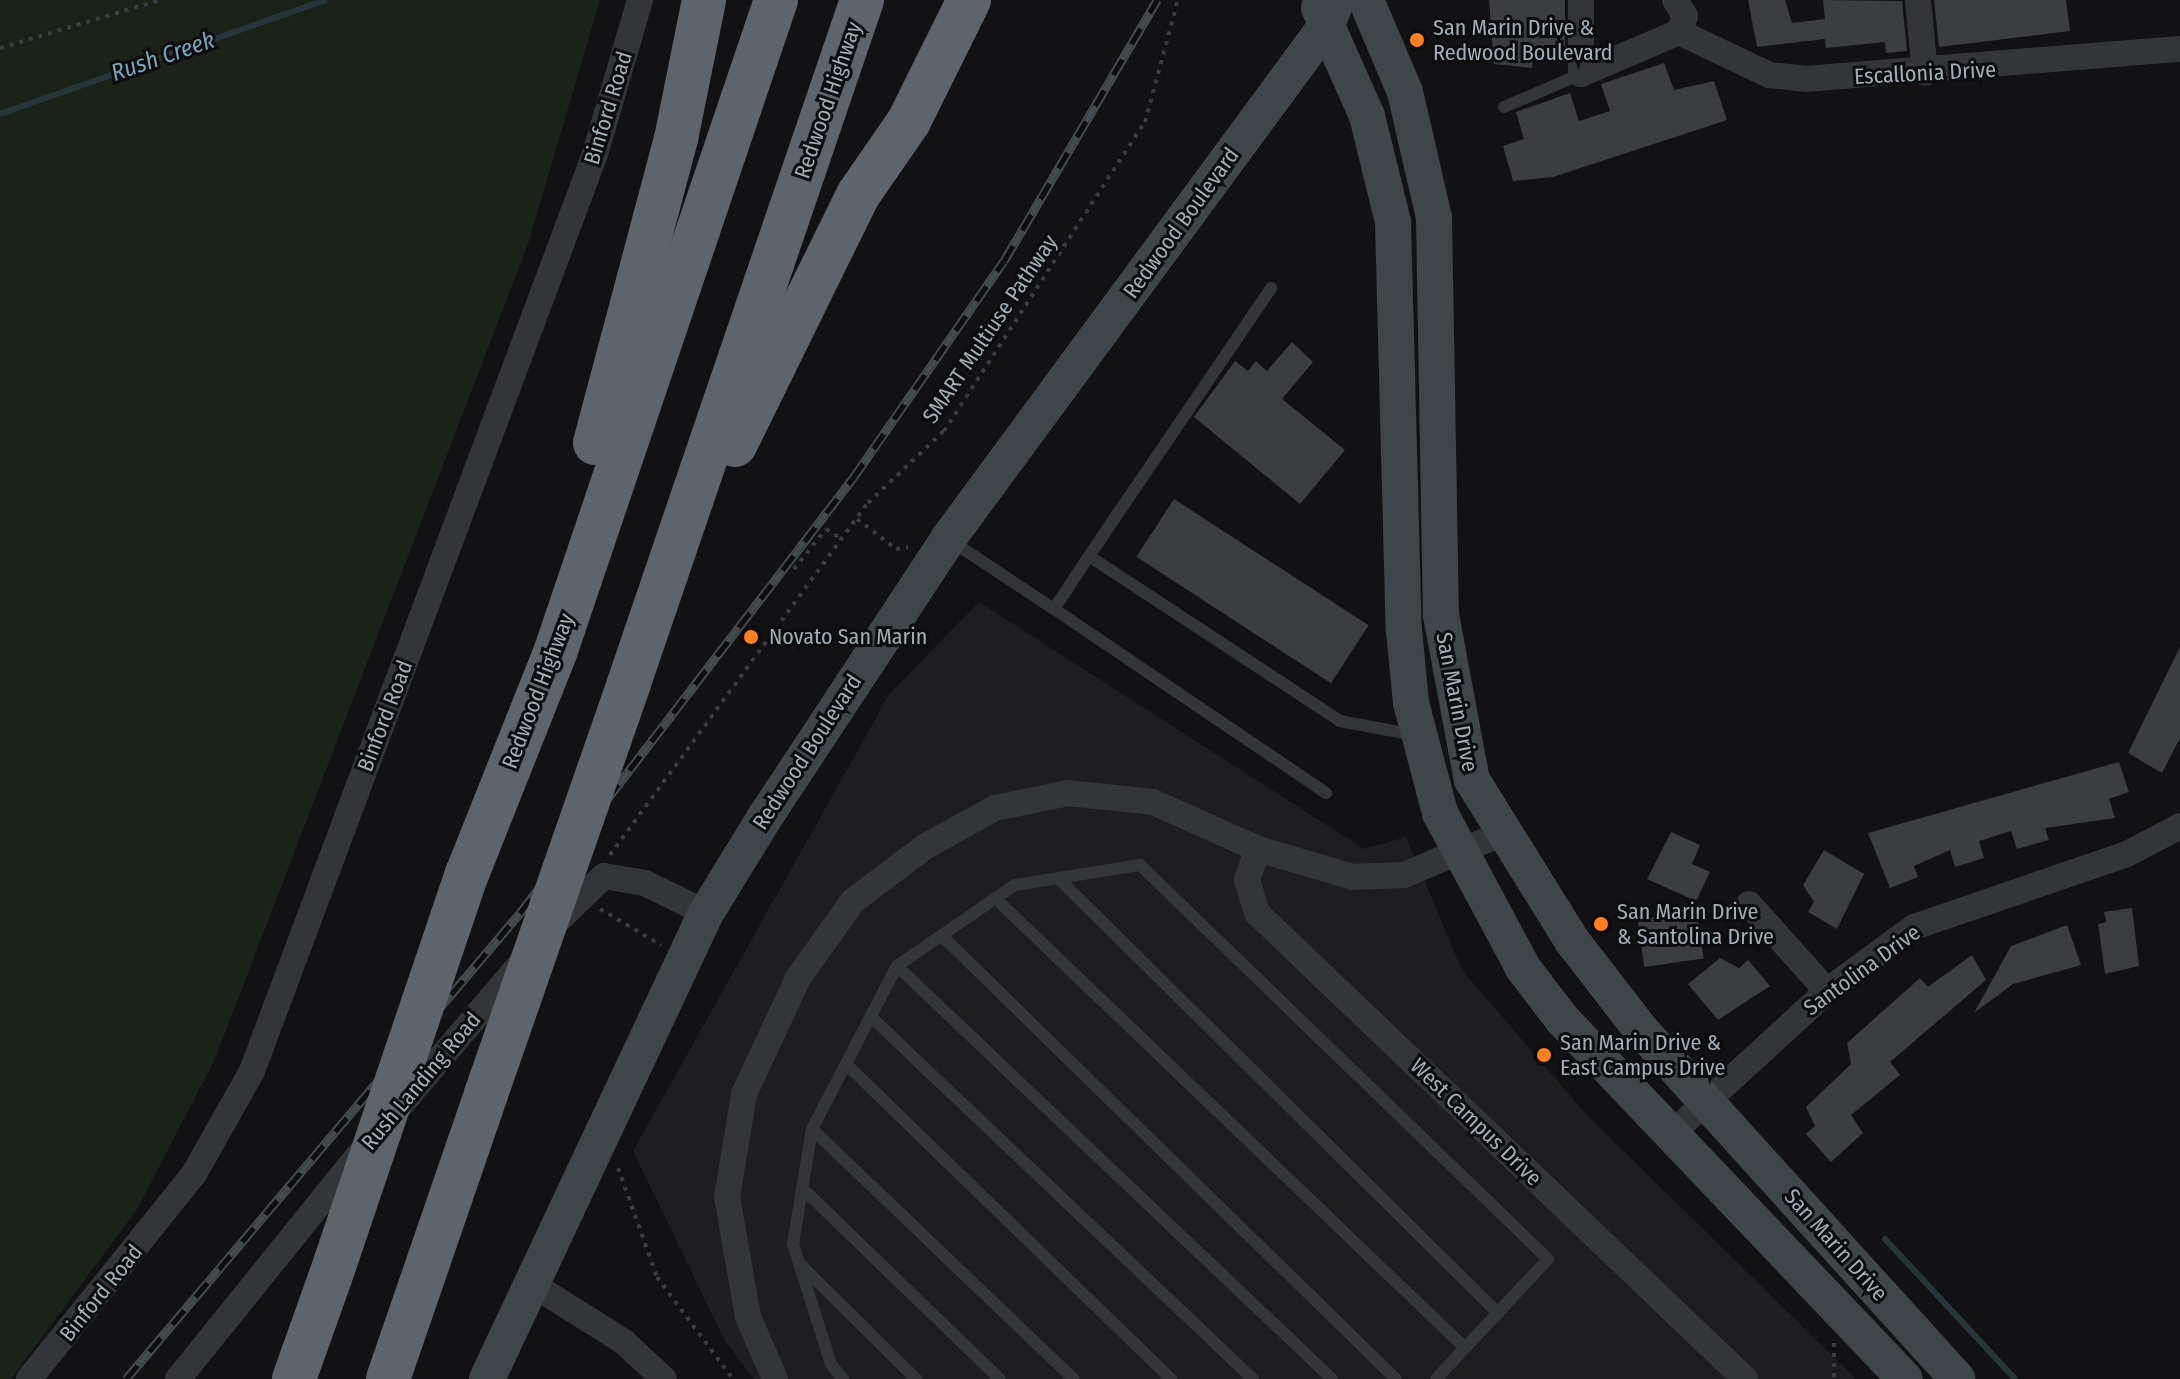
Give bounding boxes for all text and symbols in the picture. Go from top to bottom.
place label: San Marin Drive & Redwood Boulevard [1433,14,1613,66]
street label: Redwood Highway [789,18,867,182]
water label: Rush Creek [107,26,219,88]
marker: San Marin Drive & Redwood Boulevard [1408,31,1426,49]
street label: Binford Road [578,48,638,168]
street label: Escallonia Drive [1853,56,1997,90]
street label: Redwood Boulevard [1118,143,1244,303]
street label: SMART Multiuse Pathway [917,230,1063,428]
street label: Redwood Highway [496,610,580,772]
place label: Novato San Marin [769,624,927,650]
marker: Novato San Marin [740,626,762,648]
street label: San Marin Drive [1431,630,1483,774]
street label: Binford Road [352,657,418,775]
street label: Redwood Boulevard [747,670,867,834]
place label: San Marin Drive & Santolina Drive [1617,898,1774,950]
marker: San Marin Drive & Santolina Drive [1592,915,1610,933]
street label: Santolina Drive [1799,919,1925,1021]
street label: Rush Landing Road [356,1007,486,1155]
place label: San Marin Drive & East Campus Drive [1560,1029,1725,1080]
marker: San Marin Drive & East Campus Drive [1535,1046,1553,1064]
street label: West Campus Drive [1405,1053,1547,1191]
street label: San Marin Drive [1779,1184,1893,1306]
street label: Binford Road [54,1239,148,1347]

